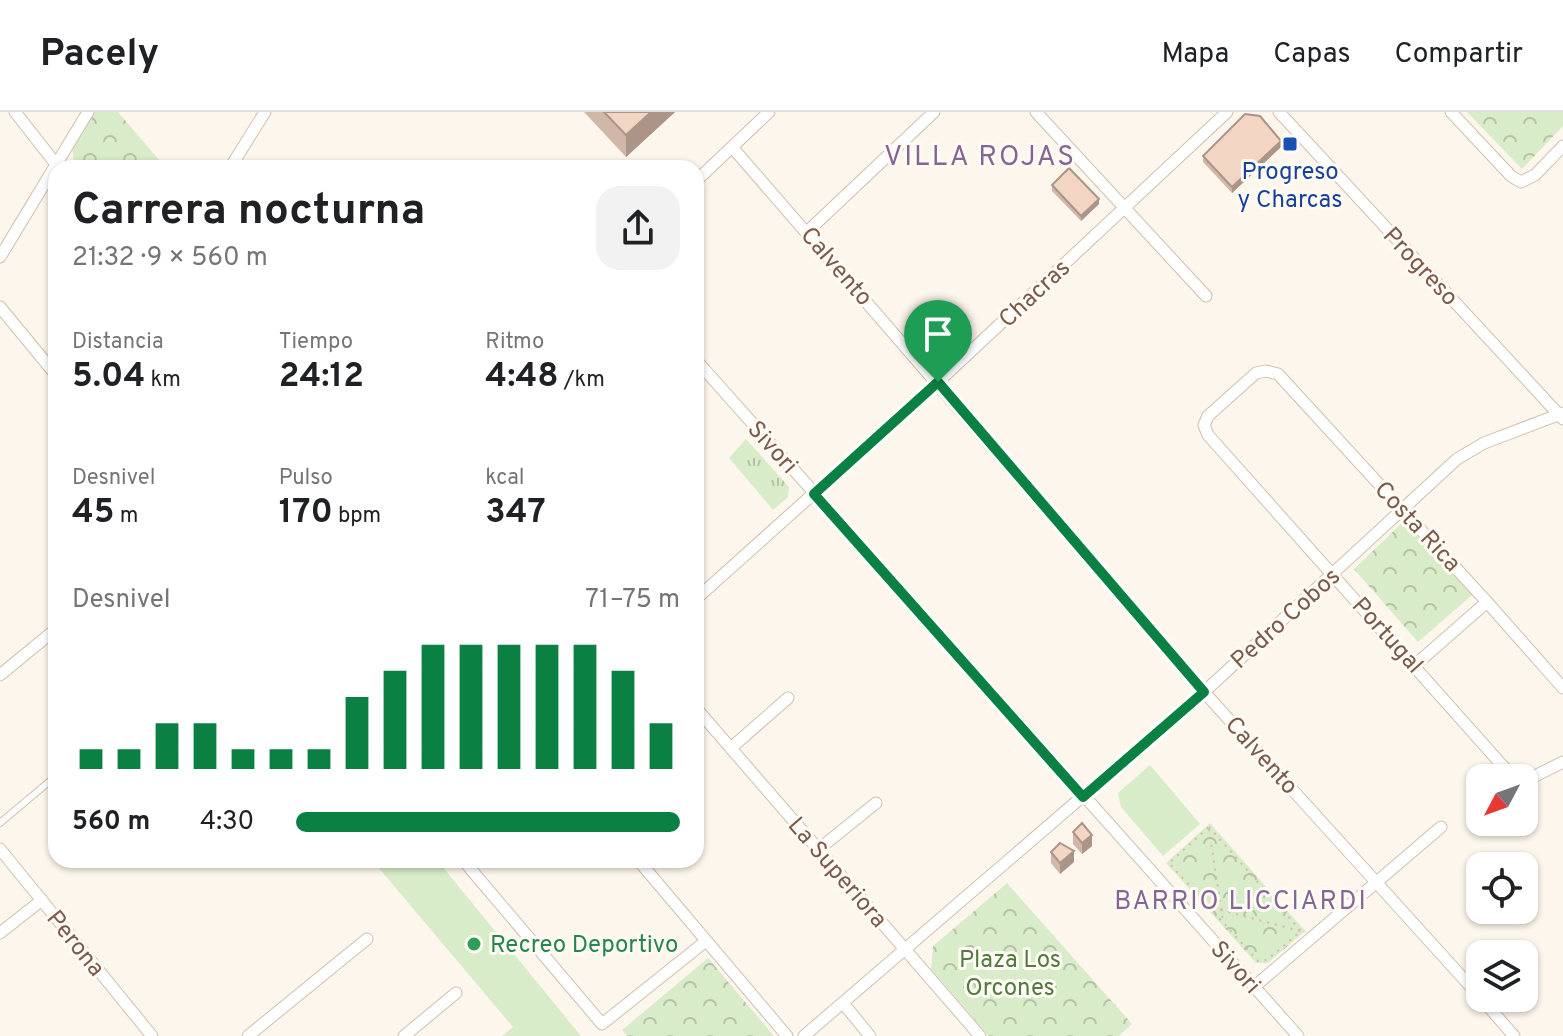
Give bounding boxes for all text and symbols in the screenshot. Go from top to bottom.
text: Pacely [40,31,159,80]
text: Mapa [1162,37,1229,73]
text: Capas [1273,37,1351,73]
text: Compartir [1395,37,1523,73]
marker: Progreso y Charcas [1281,135,1299,153]
district label: VILLA ROJAS [884,140,1076,176]
place label: Progreso y Charcas [1238,158,1342,216]
text: Carrera nocturna [72,184,425,240]
button: share [596,186,680,270]
street label: Calvento [793,222,878,313]
street label: Progreso [1375,222,1464,313]
text: 21:32 · 9 × 560 m [72,242,268,275]
street label: Chacras [993,254,1077,335]
pin [904,300,972,382]
icon: arrive [916,312,960,356]
text: Distancia [72,329,164,356]
text: Tiempo [279,329,353,356]
text: Ritmo [485,329,544,356]
text: 5.04 [72,356,145,399]
text: 24:12 [279,356,364,399]
text: 4:48 [485,356,559,399]
text: km [145,367,181,394]
text: /km [559,367,605,394]
street label: Sivori [740,416,803,481]
text: Desnivel [72,465,155,492]
text: Pulso [279,465,333,492]
text: kcal [485,465,524,492]
street label: Costa Rica [1367,476,1466,579]
text: 45 [72,492,115,535]
text: 170 [279,492,333,535]
text: 347 [485,492,546,535]
text: m [115,503,138,530]
text: bpm [333,503,381,530]
street label: Pedro Cobos [1225,562,1347,677]
text: Desnivel [72,584,171,617]
text: 71–75 m [585,584,680,617]
street label: Portugal [1344,592,1429,681]
street label: Calvento [1218,711,1303,802]
north arrow [1466,764,1538,836]
map controls [1466,764,1538,1012]
text: 560 m [72,806,150,839]
text: 4:30 [200,806,254,839]
street label: La Superiora [780,812,893,935]
button: locate [1466,852,1538,924]
district label: BARRIO LICCIARDI [1114,886,1368,919]
street label: Perona [39,905,110,983]
place label: Recreo Deportivo [490,931,678,961]
marker: Recreo Deportivo [465,935,483,953]
street label: Sivori [1203,936,1266,1001]
button: layers [1466,940,1538,1012]
park label: Plaza Los Orcones [959,946,1061,1004]

